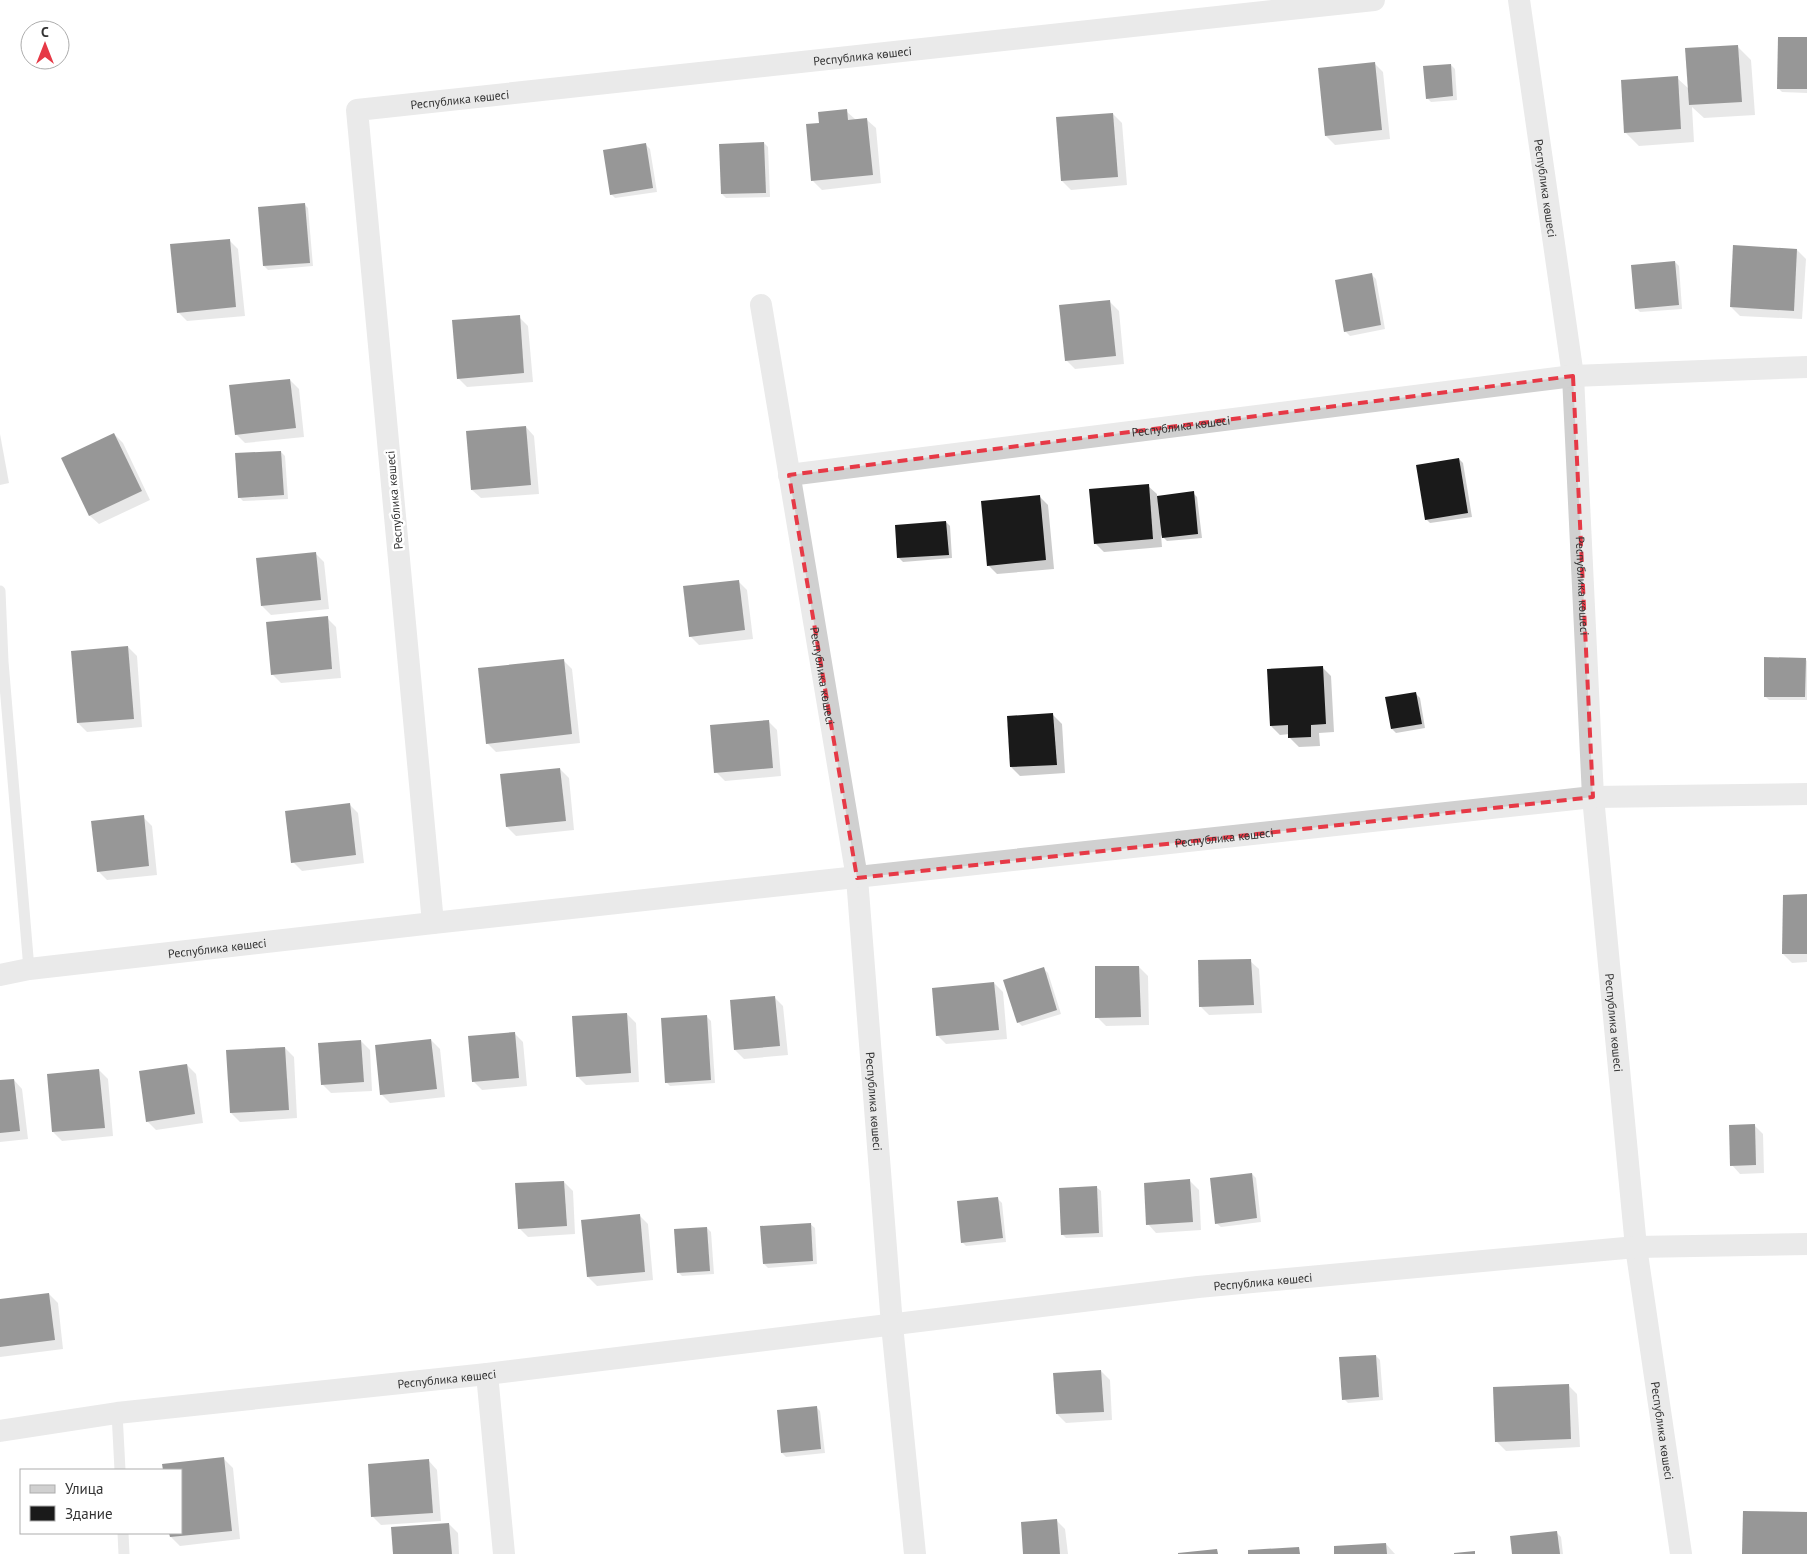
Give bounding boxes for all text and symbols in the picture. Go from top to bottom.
north arrow [20,20,70,70]
text: С [41,23,49,41]
street label: Республика көшесі [812,43,913,68]
street label: Республика көшесі [410,86,510,112]
street label: Республика көшесі [1532,138,1560,238]
street label: Республика көшесі [1131,412,1231,439]
street label: Республика көшесі [382,450,406,550]
street label: Республика көшесі [1573,536,1593,636]
street label: Республика көшесі [808,626,839,726]
street label: Республика көшесі [1174,824,1274,850]
street label: Республика көшесі [167,935,267,961]
street label: Республика көшесі [1602,973,1627,1073]
street label: Республика көшесі [863,1051,886,1151]
street label: Республика көшесі [1213,1269,1313,1293]
street label: Республика көшесі [397,1365,497,1391]
street label: Республика көшесі [1648,1381,1678,1481]
legend [20,1469,182,1534]
text: Улица [65,1479,103,1498]
text: Здание [65,1504,113,1523]

